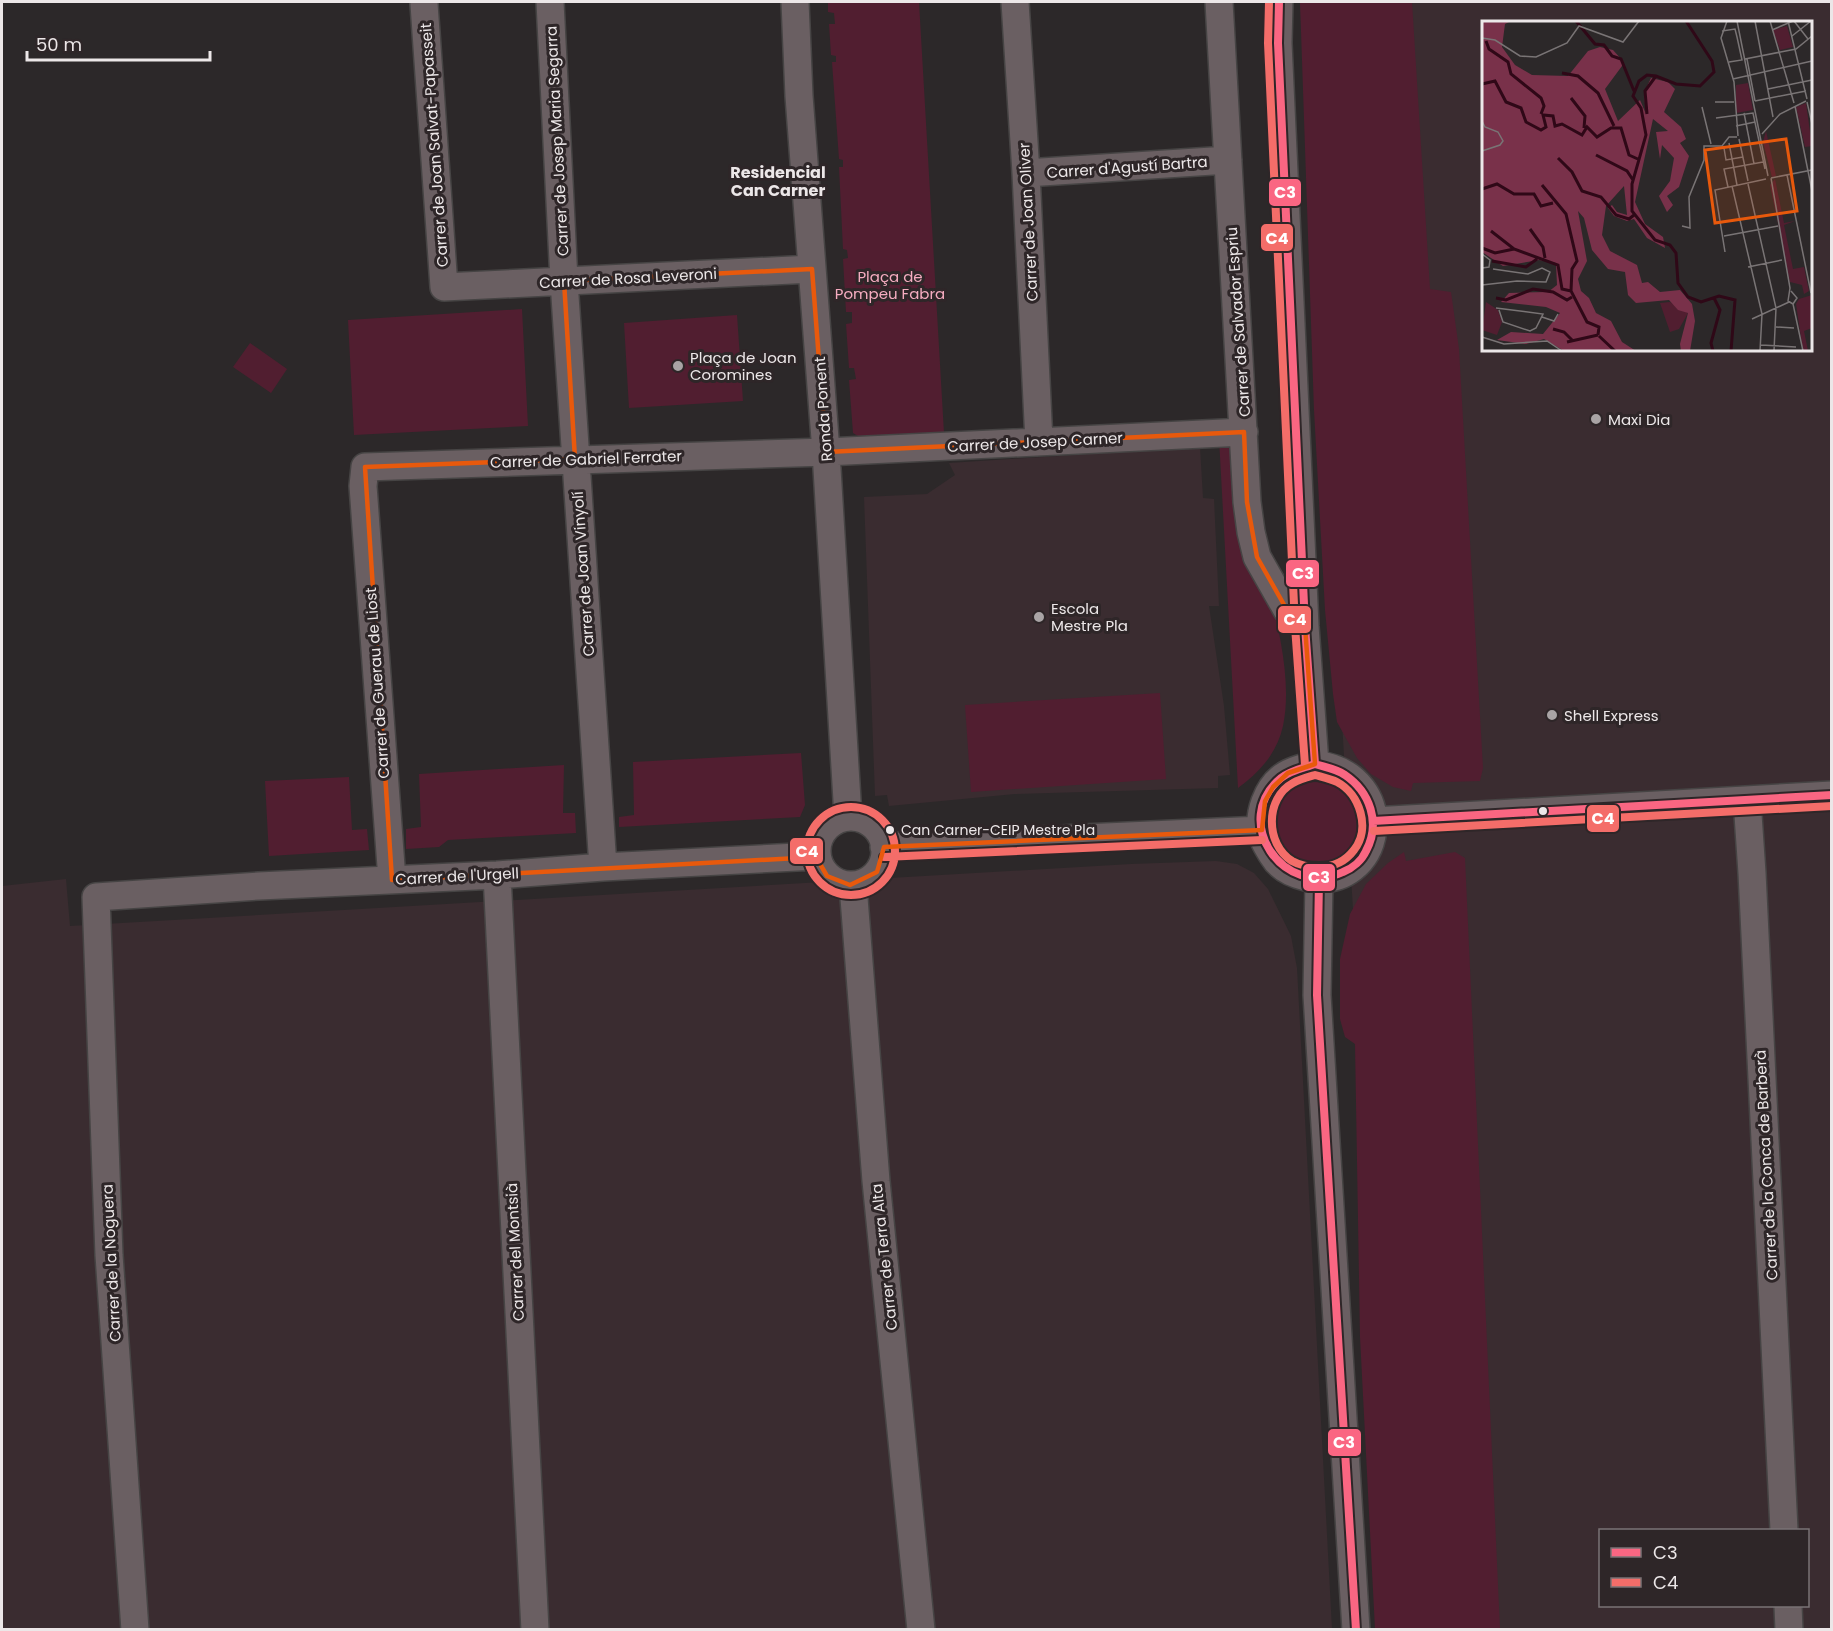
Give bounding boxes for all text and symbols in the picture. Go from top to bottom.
inset map [1482,21,1812,351]
street label: Carrer de Joan Salvat-Papasseit [415,22,453,268]
scale bar [27,24,210,62]
street label: Carrer de Josep Maria Segarra [540,25,574,257]
text: 50 m [36,32,82,57]
street label: Carrer de Joan Oliver [1013,142,1043,302]
street label: Carrer d'Agustí Bartra [1046,151,1208,183]
district label: Residencial Can Carner [730,161,826,202]
line badge: C3 [1268,178,1302,207]
text: C3 [1274,181,1296,204]
line badge: C4 [1260,223,1294,252]
street label: Carrer de Salvador Espriu [1221,226,1255,418]
text: C4 [1265,227,1289,250]
street label: Carrer de Rosa Leveroni [539,263,717,293]
park label: Plaça de Pompeu Fabra [835,266,945,304]
place label: Plaça de Joan Coromines [690,347,797,385]
street label: Ronda Ponent [809,356,837,462]
marker: Plaça de Joan Coromines [671,359,685,373]
place label: Maxi Dia [1608,409,1670,430]
marker: Maxi Dia [1589,412,1603,426]
street label: Carrer de Josep Carner [947,427,1124,457]
street label: Carrer de Gabriel Ferrater [490,445,683,473]
street label: Carrer de Joan Vinyolí [567,490,599,657]
line badge: C3 [1285,559,1320,588]
text: C3 [1292,562,1314,585]
street label: Carrer de Guerau de Liost [360,587,394,779]
place label: Escola Mestre Pla [1051,598,1128,636]
line badge: C4 [1277,605,1312,634]
text: C4 [1283,608,1307,631]
marker: Escola Mestre Pla [1032,610,1046,624]
place label: Shell Express [1564,705,1659,726]
marker: Shell Express [1545,708,1559,722]
line badge: C4 [1586,804,1620,833]
unlabelled marker [1537,805,1549,817]
text: C4 [1591,807,1615,830]
place label: Can Carner-CEIP Mestre Pla [901,820,1095,840]
marker: Can Carner-CEIP Mestre Pla [884,824,896,836]
line badge: C4 [789,837,824,865]
text: C4 [795,840,819,863]
street label: Carrer de l'Urgell [395,862,519,890]
line badge: C3 [1302,863,1336,892]
text: C3 [1308,866,1330,889]
street label: Carrer de la Conca de Barberà [1749,1049,1783,1281]
street label: Carrer del Montsià [501,1182,529,1322]
street label: Carrer de Terra Alta [866,1183,902,1331]
street label: Carrer de la Noguera [96,1184,126,1342]
line badge: C3 [1327,1428,1362,1457]
text: C3 [1333,1431,1355,1454]
legend [1599,1529,1809,1607]
text: C3 [1653,1540,1678,1565]
text: C4 [1653,1570,1678,1595]

